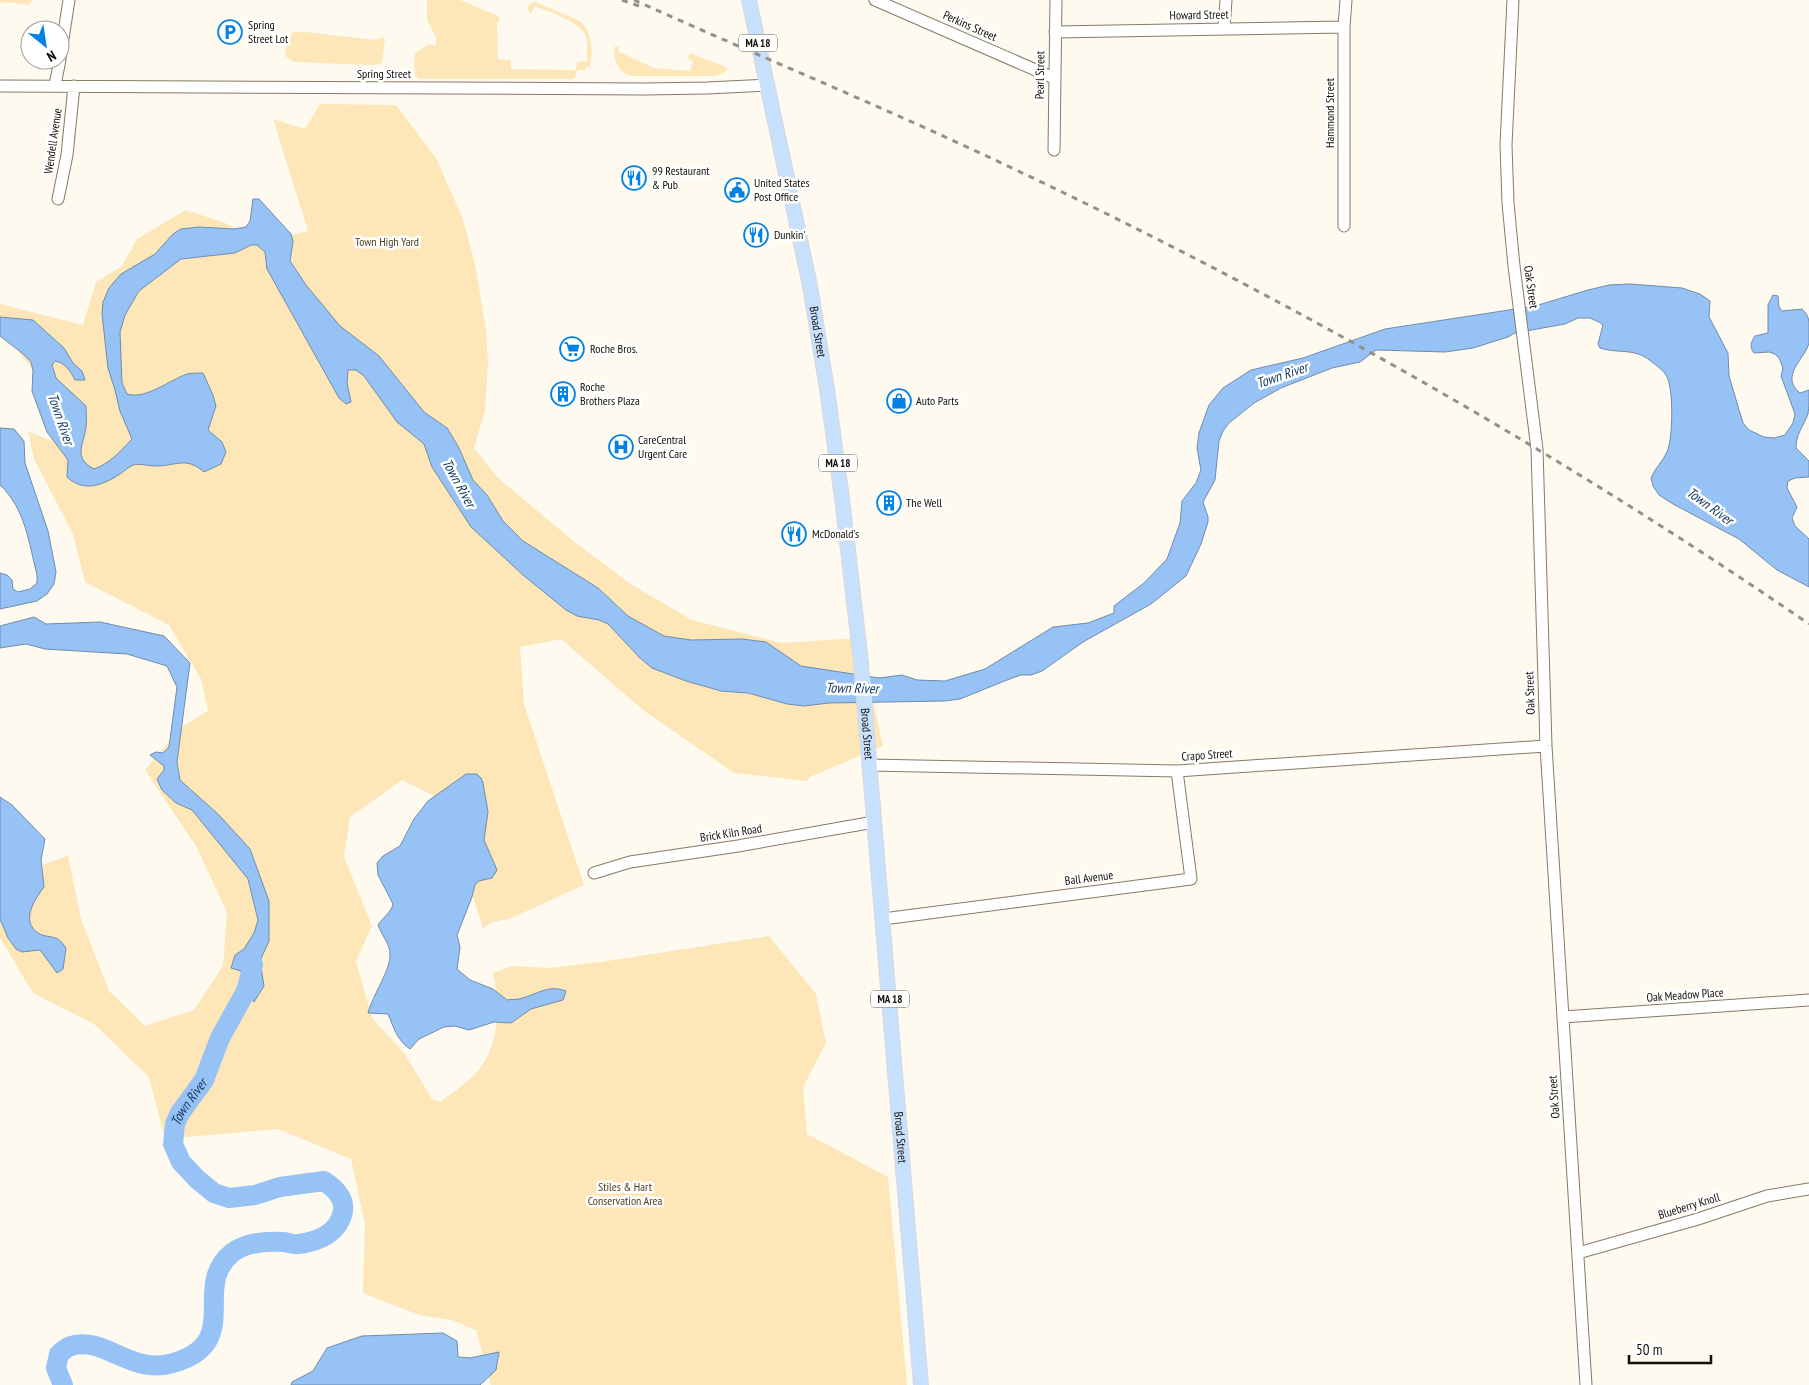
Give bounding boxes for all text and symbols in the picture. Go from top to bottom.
street label: Howard Street [1169,6,1229,23]
street label: Perkins Street [941,7,1000,44]
place label: Spring Street Lot [248,17,289,46]
parking icon: Spring Street Lot [217,19,243,45]
north arrow [20,20,70,70]
road number: MA 18 [739,34,777,52]
text: N [44,47,59,66]
street label: Pearl Street [1032,50,1047,99]
street label: Spring Street [357,66,412,81]
street label: Hammond Street [1322,77,1337,148]
street label: Wendell Avenue [40,107,65,175]
place label: 99 Restaurant & Pub [652,163,710,192]
restaurant icon: 99 Restaurant & Pub [621,165,647,191]
place label: United States Post Office [754,175,809,204]
public building icon: United States Post Office [724,177,750,203]
restaurant icon: Dunkin' [743,222,769,248]
place label: Dunkin' [774,227,805,242]
park label: Town High Yard [355,234,419,249]
street label: Oak Street [1521,265,1542,310]
street label: Broad Street [806,305,830,359]
supermarket icon: Roche Bros. [559,336,585,362]
place label: Roche Bros. [590,341,638,356]
water label: Town River [1254,357,1312,392]
place label: Roche Brothers Plaza [580,379,640,408]
building icon: Roche Brothers Plaza [550,381,576,407]
shop icon: Auto Parts [886,388,912,414]
water label: Town River [44,391,79,449]
place label: Auto Parts [916,393,959,408]
place label: CareCentral Urgent Care [638,432,687,461]
hospital icon: CareCentral Urgent Care [608,434,634,460]
road number: MA 18 [819,454,857,472]
water label: Town River [438,455,481,512]
water label: Town River [1683,483,1738,530]
building icon: The Well [876,490,902,516]
place label: The Well [906,495,942,510]
restaurant icon: McDonald's [781,521,807,547]
place label: McDonald's [812,526,859,541]
street label: Oak Street [1521,670,1538,715]
water label: Town River [825,679,881,697]
street label: Broad Street [858,707,877,761]
street label: Crapo Street [1181,745,1234,764]
street label: Brick Kiln Road [699,820,763,845]
street label: Ball Avenue [1064,867,1114,888]
street label: Oak Meadow Place [1646,984,1724,1005]
road number: MA 18 [871,991,909,1008]
water label: Town River [167,1073,212,1128]
street label: Oak Street [1544,1074,1562,1119]
street label: Broad Street [891,1111,911,1164]
park label: Stiles & Hart Conservation Area [588,1179,663,1208]
street label: Blueberry Knoll [1656,1189,1722,1222]
scale bar [1629,1332,1712,1364]
text: 50 m [1636,1340,1662,1359]

